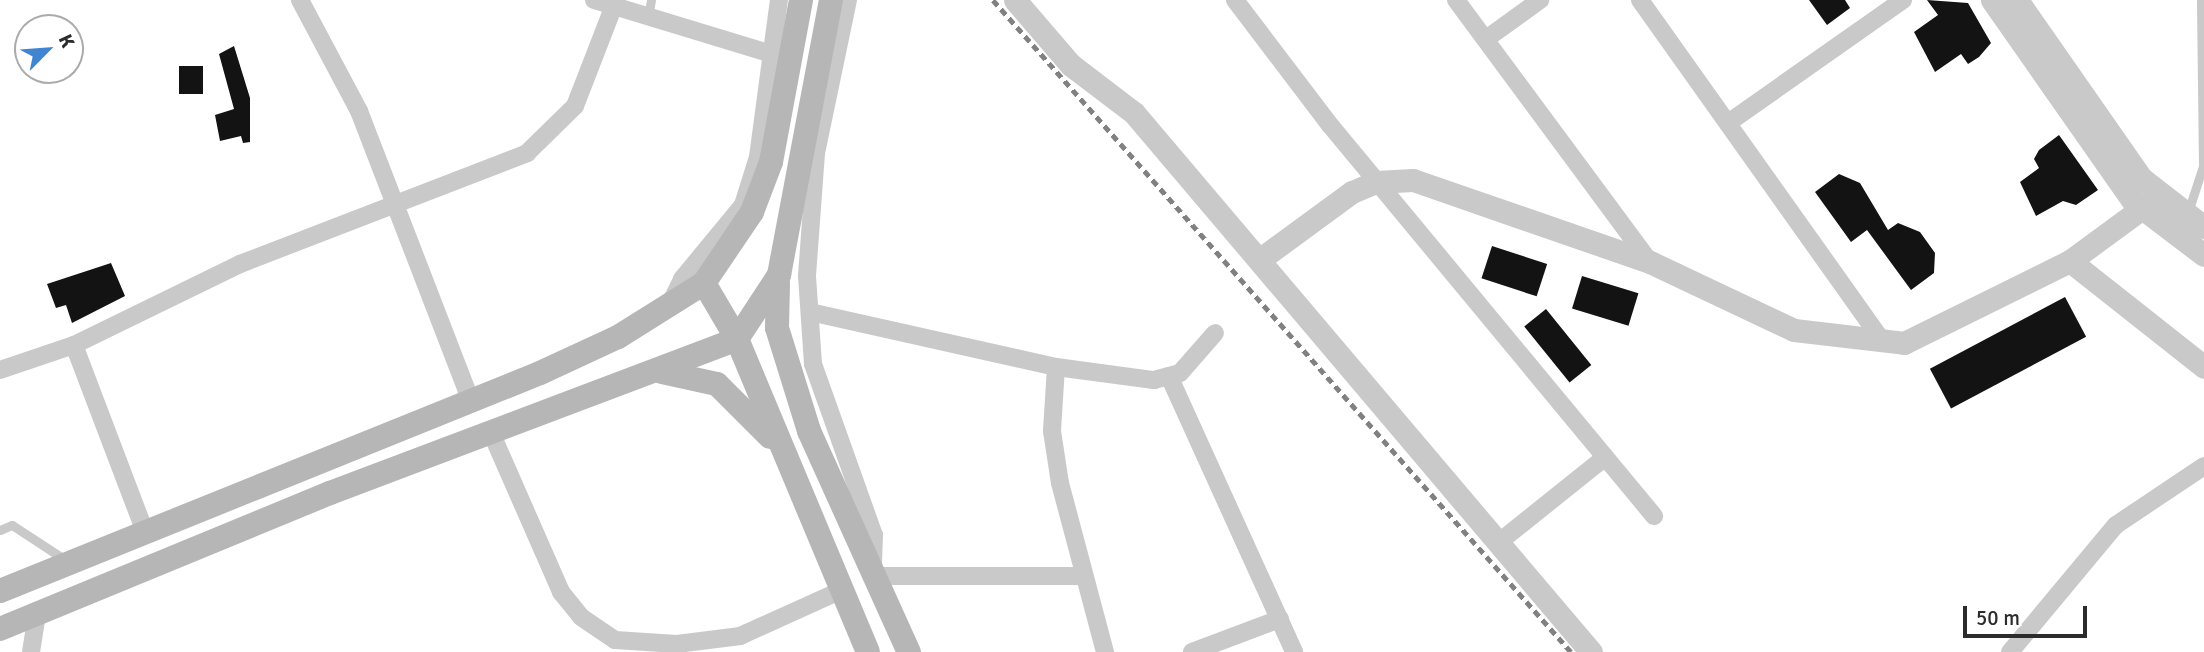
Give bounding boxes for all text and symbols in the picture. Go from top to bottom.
north arrow [14,14,84,84]
text: K [53,31,80,51]
scale bar [1966,592,2090,636]
text: 50 m [1976,605,2020,631]

